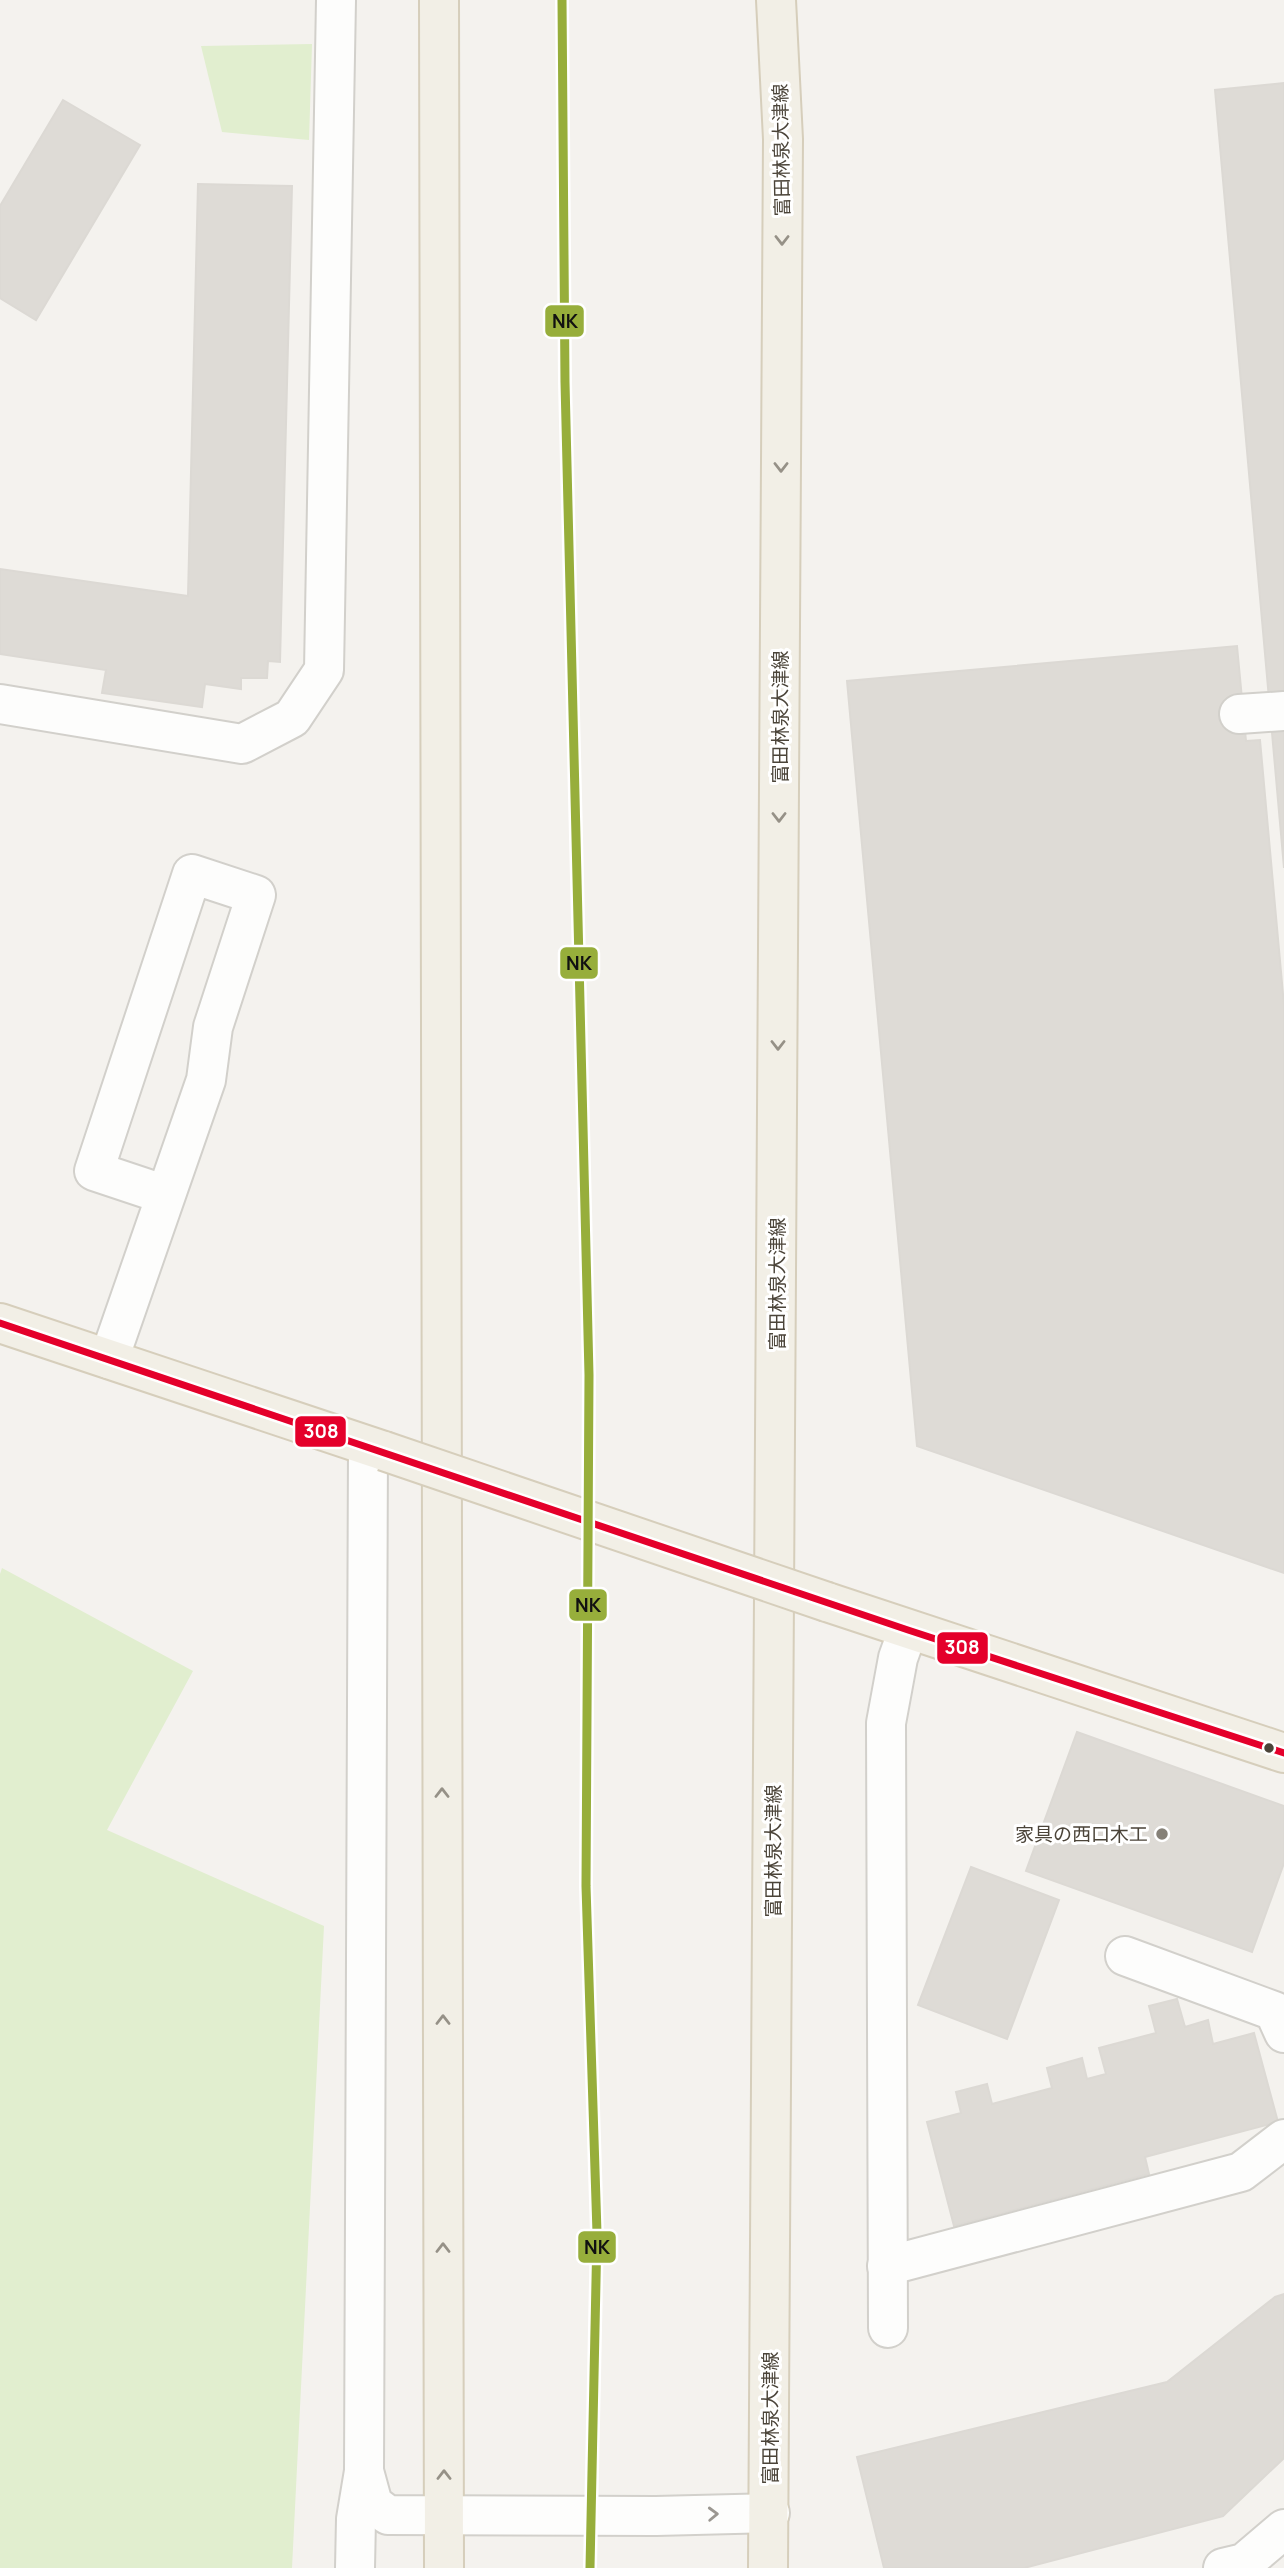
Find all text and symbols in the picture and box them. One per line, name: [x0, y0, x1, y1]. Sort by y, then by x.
street label: 富田林泉大津線: [767, 83, 795, 217]
one-way arrow: [774, 235, 790, 245]
line badge: NK: [544, 304, 585, 338]
text: NK: [552, 308, 579, 334]
one-way arrow: [773, 462, 789, 473]
street label: 富田林泉大津線: [767, 650, 793, 784]
one-way arrow: [771, 812, 787, 823]
line badge: NK: [559, 946, 599, 980]
text: NK: [566, 950, 593, 976]
one-way arrow: [770, 1040, 786, 1050]
street label: 富田林泉大津線: [764, 1217, 790, 1351]
line badge: 308: [294, 1415, 347, 1448]
text: 308: [303, 1418, 339, 1444]
line badge: NK: [568, 1588, 608, 1622]
text: NK: [575, 1592, 602, 1618]
line badge: 308: [936, 1631, 989, 1665]
text: 308: [944, 1634, 980, 1660]
unlabelled marker: [1262, 1741, 1276, 1755]
street label: 富田林泉大津線: [760, 1784, 786, 1918]
one-way arrow: [434, 1787, 450, 1798]
place label: 家具の西口木工: [1015, 1821, 1148, 1847]
marker: 家具の西口木工: [1154, 1826, 1170, 1842]
one-way arrow: [435, 2015, 451, 2025]
line badge: NK: [577, 2230, 617, 2264]
text: NK: [584, 2234, 611, 2260]
one-way arrow: [435, 2242, 451, 2253]
street label: 富田林泉大津線: [757, 2351, 783, 2485]
one-way arrow: [436, 2470, 452, 2480]
one-way arrow: [708, 2507, 719, 2522]

